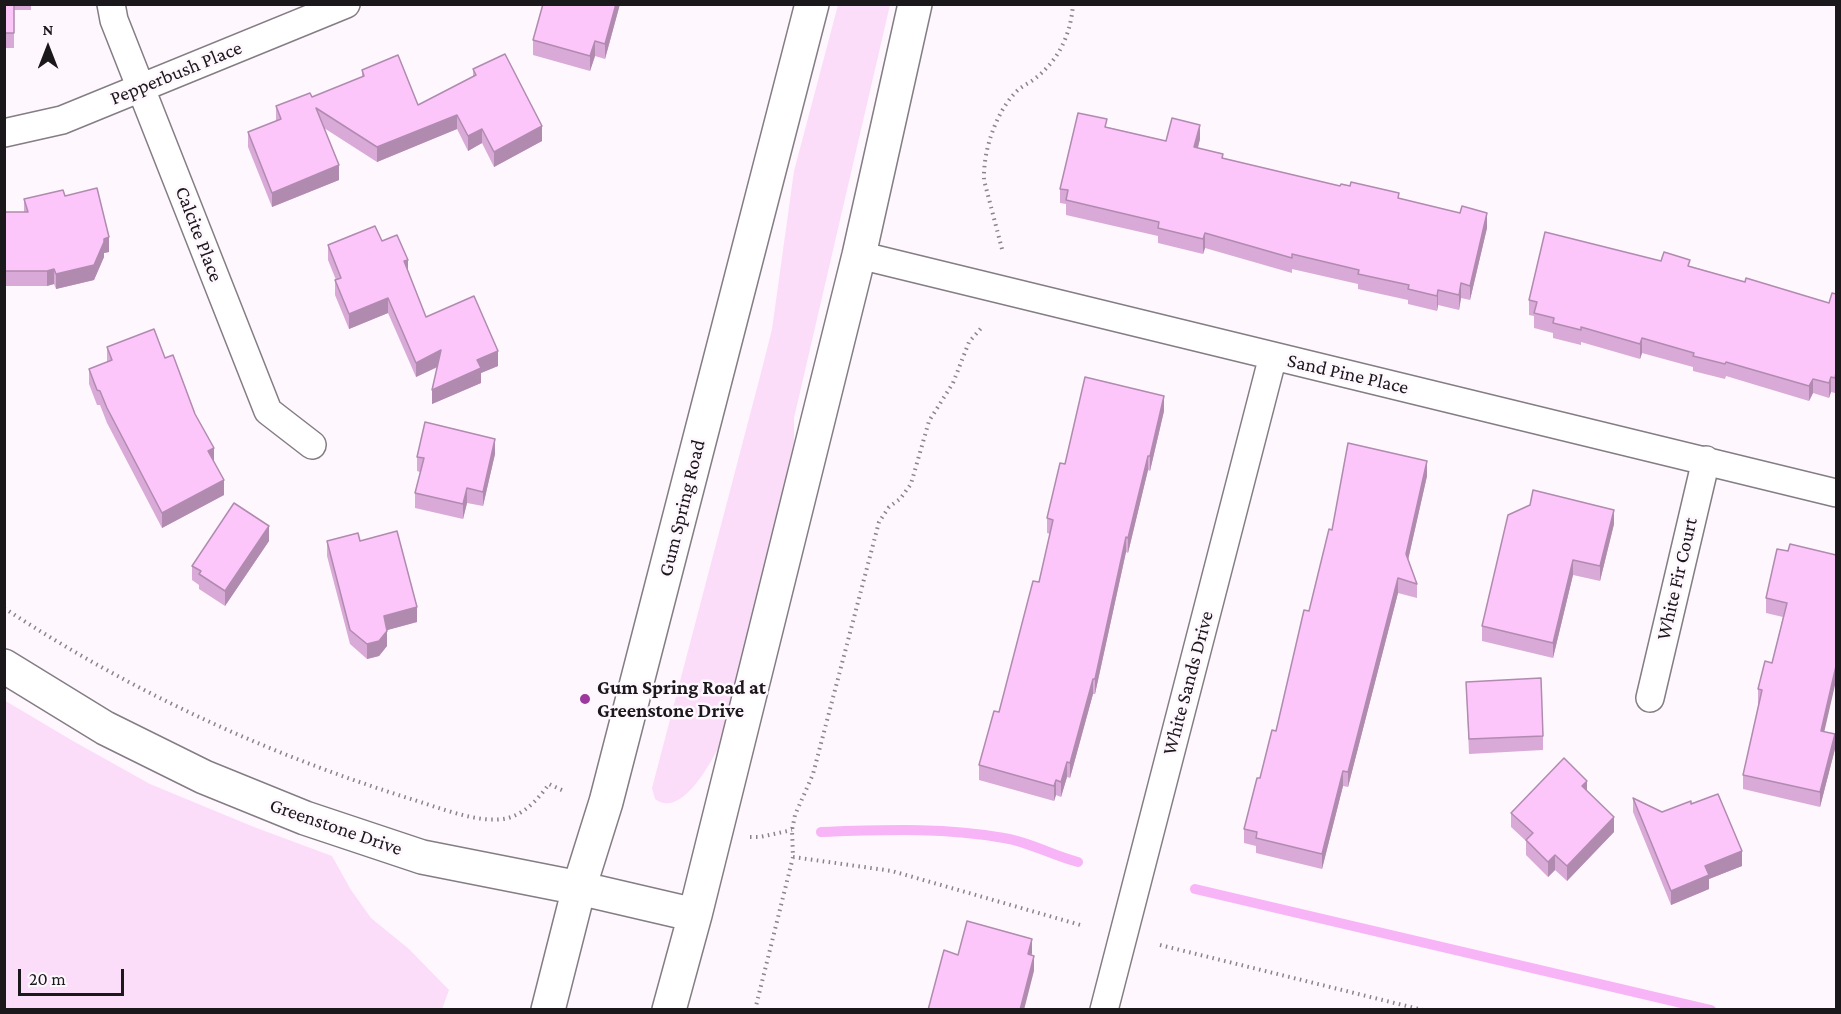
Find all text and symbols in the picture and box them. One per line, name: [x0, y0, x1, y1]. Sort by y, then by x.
north arrow: [18, 18, 78, 78]
text: N: [43, 21, 53, 38]
street label: Pepperbush Place: [107, 36, 245, 110]
street label: Calcite Place: [170, 183, 228, 285]
street label: Sand Pine Place: [1285, 348, 1411, 400]
street label: Gum Spring Road: [653, 437, 711, 579]
street label: White Fir Court: [1651, 515, 1703, 643]
street label: White Sands Drive: [1157, 608, 1219, 758]
place label: Gum Spring Road at Greenstone Drive: [597, 676, 766, 723]
marker: Gum Spring Road at Greenstone Drive: [578, 692, 592, 706]
street label: Greenstone Drive: [267, 793, 405, 861]
scale bar: [21, 957, 128, 995]
text: 20 m: [29, 969, 66, 989]

